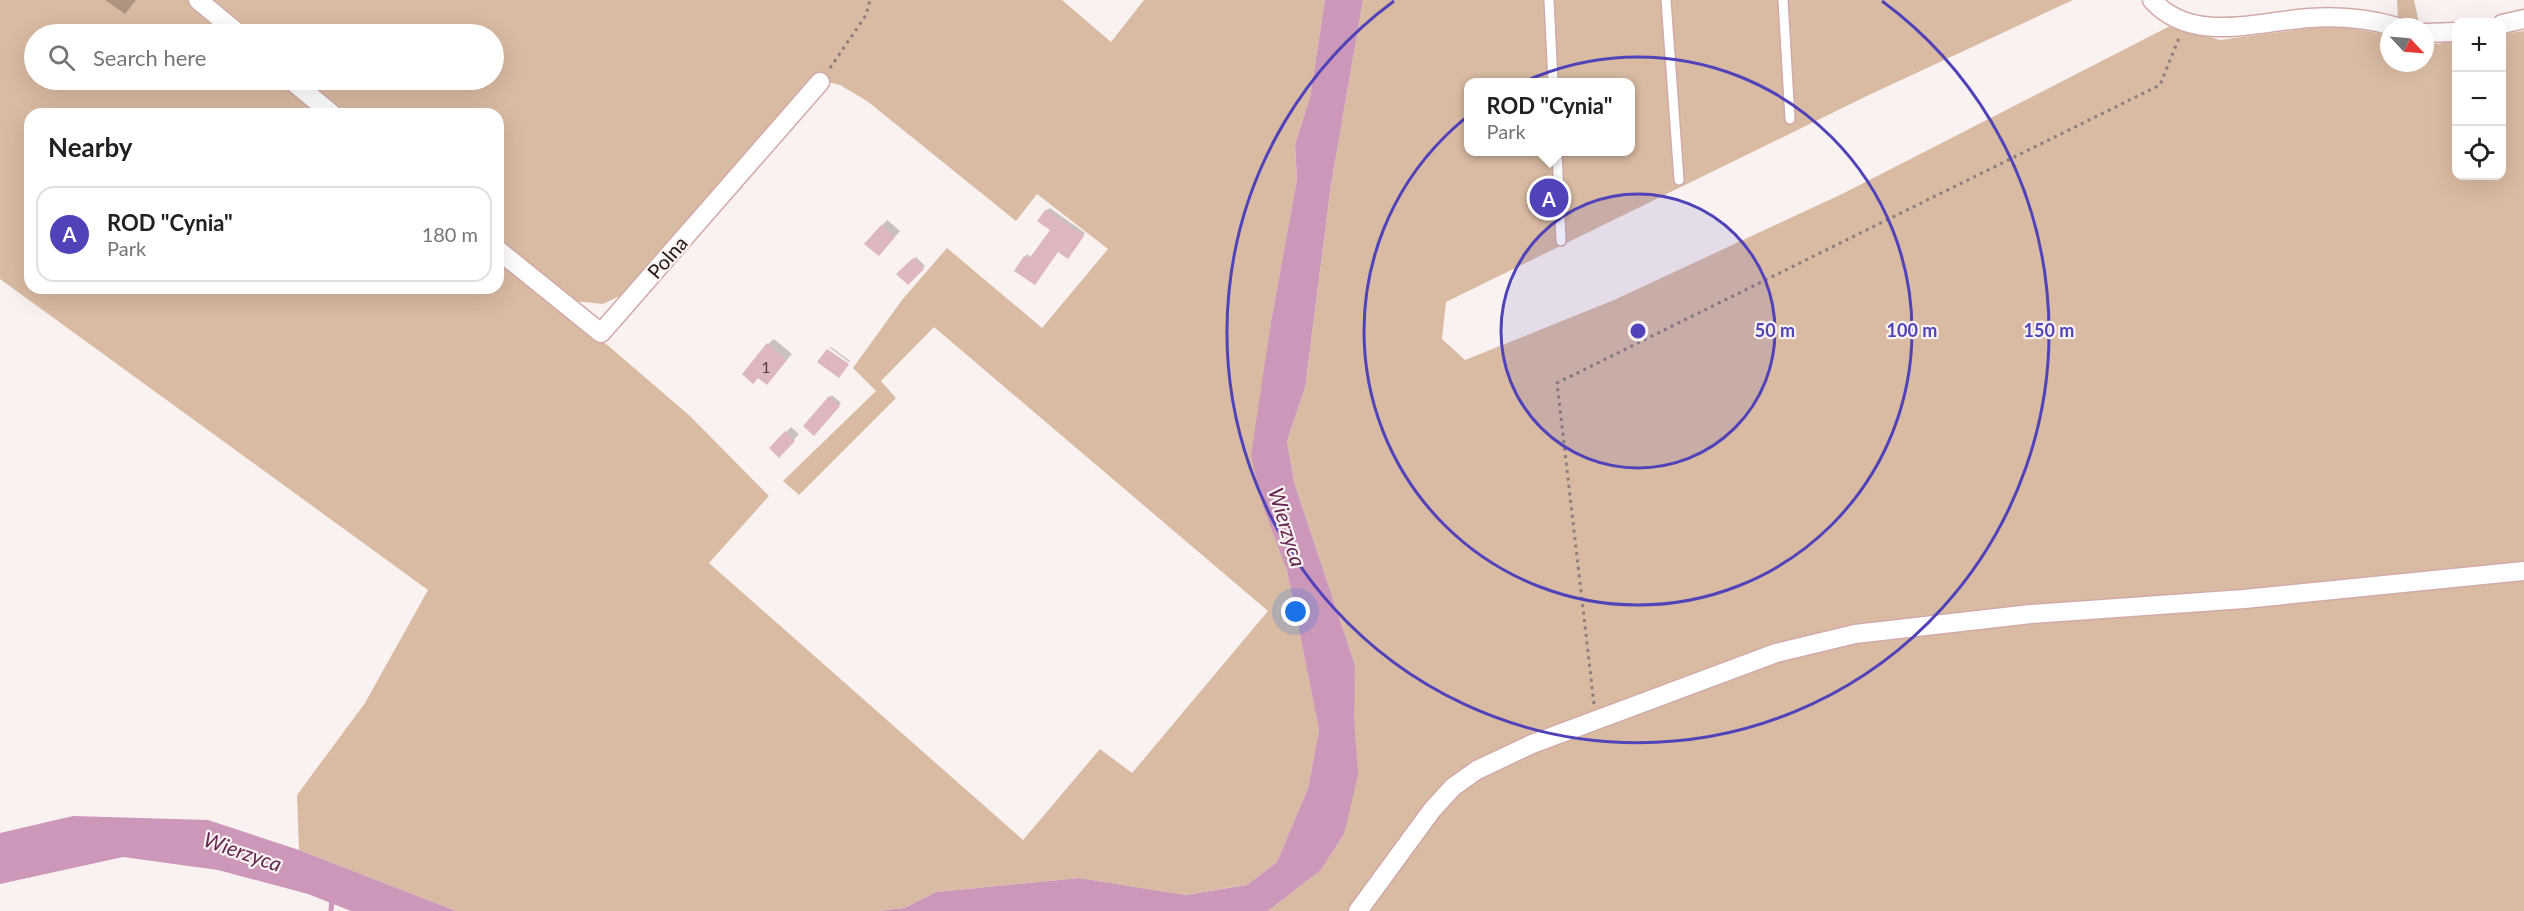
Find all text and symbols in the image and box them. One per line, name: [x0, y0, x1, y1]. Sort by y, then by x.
north arrow: [2380, 18, 2434, 72]
map controls: [2452, 18, 2506, 180]
button: +: [2452, 18, 2506, 72]
search box: [24, 24, 504, 90]
icon: search: [45, 41, 78, 74]
text: Search here: [93, 44, 206, 71]
button: −: [2452, 72, 2506, 126]
popup: [1464, 78, 1635, 156]
text: ROD "Cynia": [1487, 92, 1612, 119]
text: Park: [1487, 119, 1526, 143]
button: locate: [2452, 126, 2506, 180]
text: Nearby: [48, 131, 133, 163]
pin: A: [1530, 176, 1568, 220]
text: ROD "Cynia": [107, 209, 233, 236]
text: A: [63, 222, 76, 246]
text: 180 m: [422, 222, 478, 246]
street label: Polna: [642, 231, 692, 283]
text: Park: [107, 236, 146, 260]
text: 50 m: [1755, 319, 1795, 341]
text: 100 m: [1887, 319, 1937, 341]
text: 150 m: [2024, 319, 2074, 341]
centre of rings: [1628, 321, 1648, 341]
house number: 1: [761, 357, 771, 376]
water label: Wierzyca: [1264, 485, 1312, 569]
your location: [1281, 597, 1310, 626]
water label: Wierzyca: [201, 826, 285, 876]

